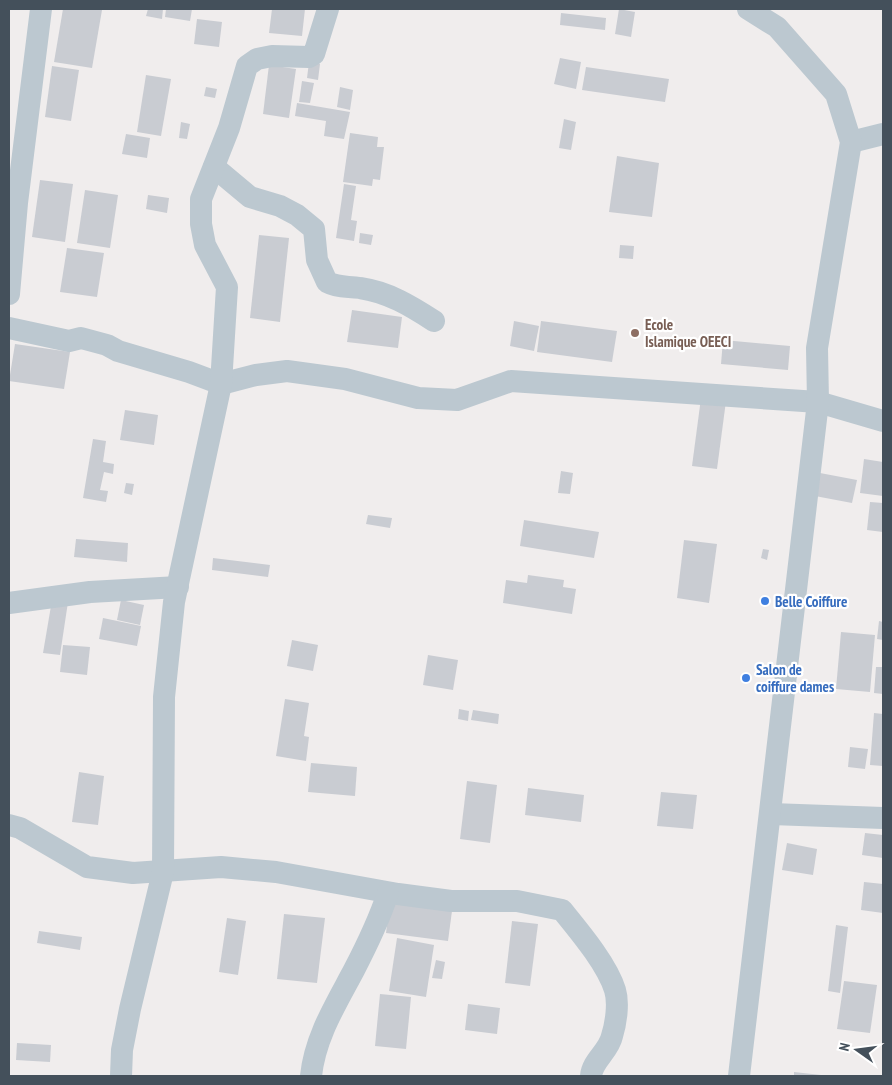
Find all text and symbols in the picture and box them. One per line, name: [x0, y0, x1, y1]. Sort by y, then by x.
place label: Ecole Islamique OEECI: [645, 315, 731, 351]
marker: Ecole Islamique OEECI: [629, 327, 641, 339]
place label: Belle Coiffure: [775, 592, 847, 611]
marker: Belle Coiffure: [759, 595, 771, 607]
place label: Salon de coiffure dames: [756, 660, 834, 696]
marker: Salon de coiffure dames: [740, 672, 752, 684]
north arrow: [832, 1025, 882, 1075]
text: N: [835, 1041, 854, 1053]

